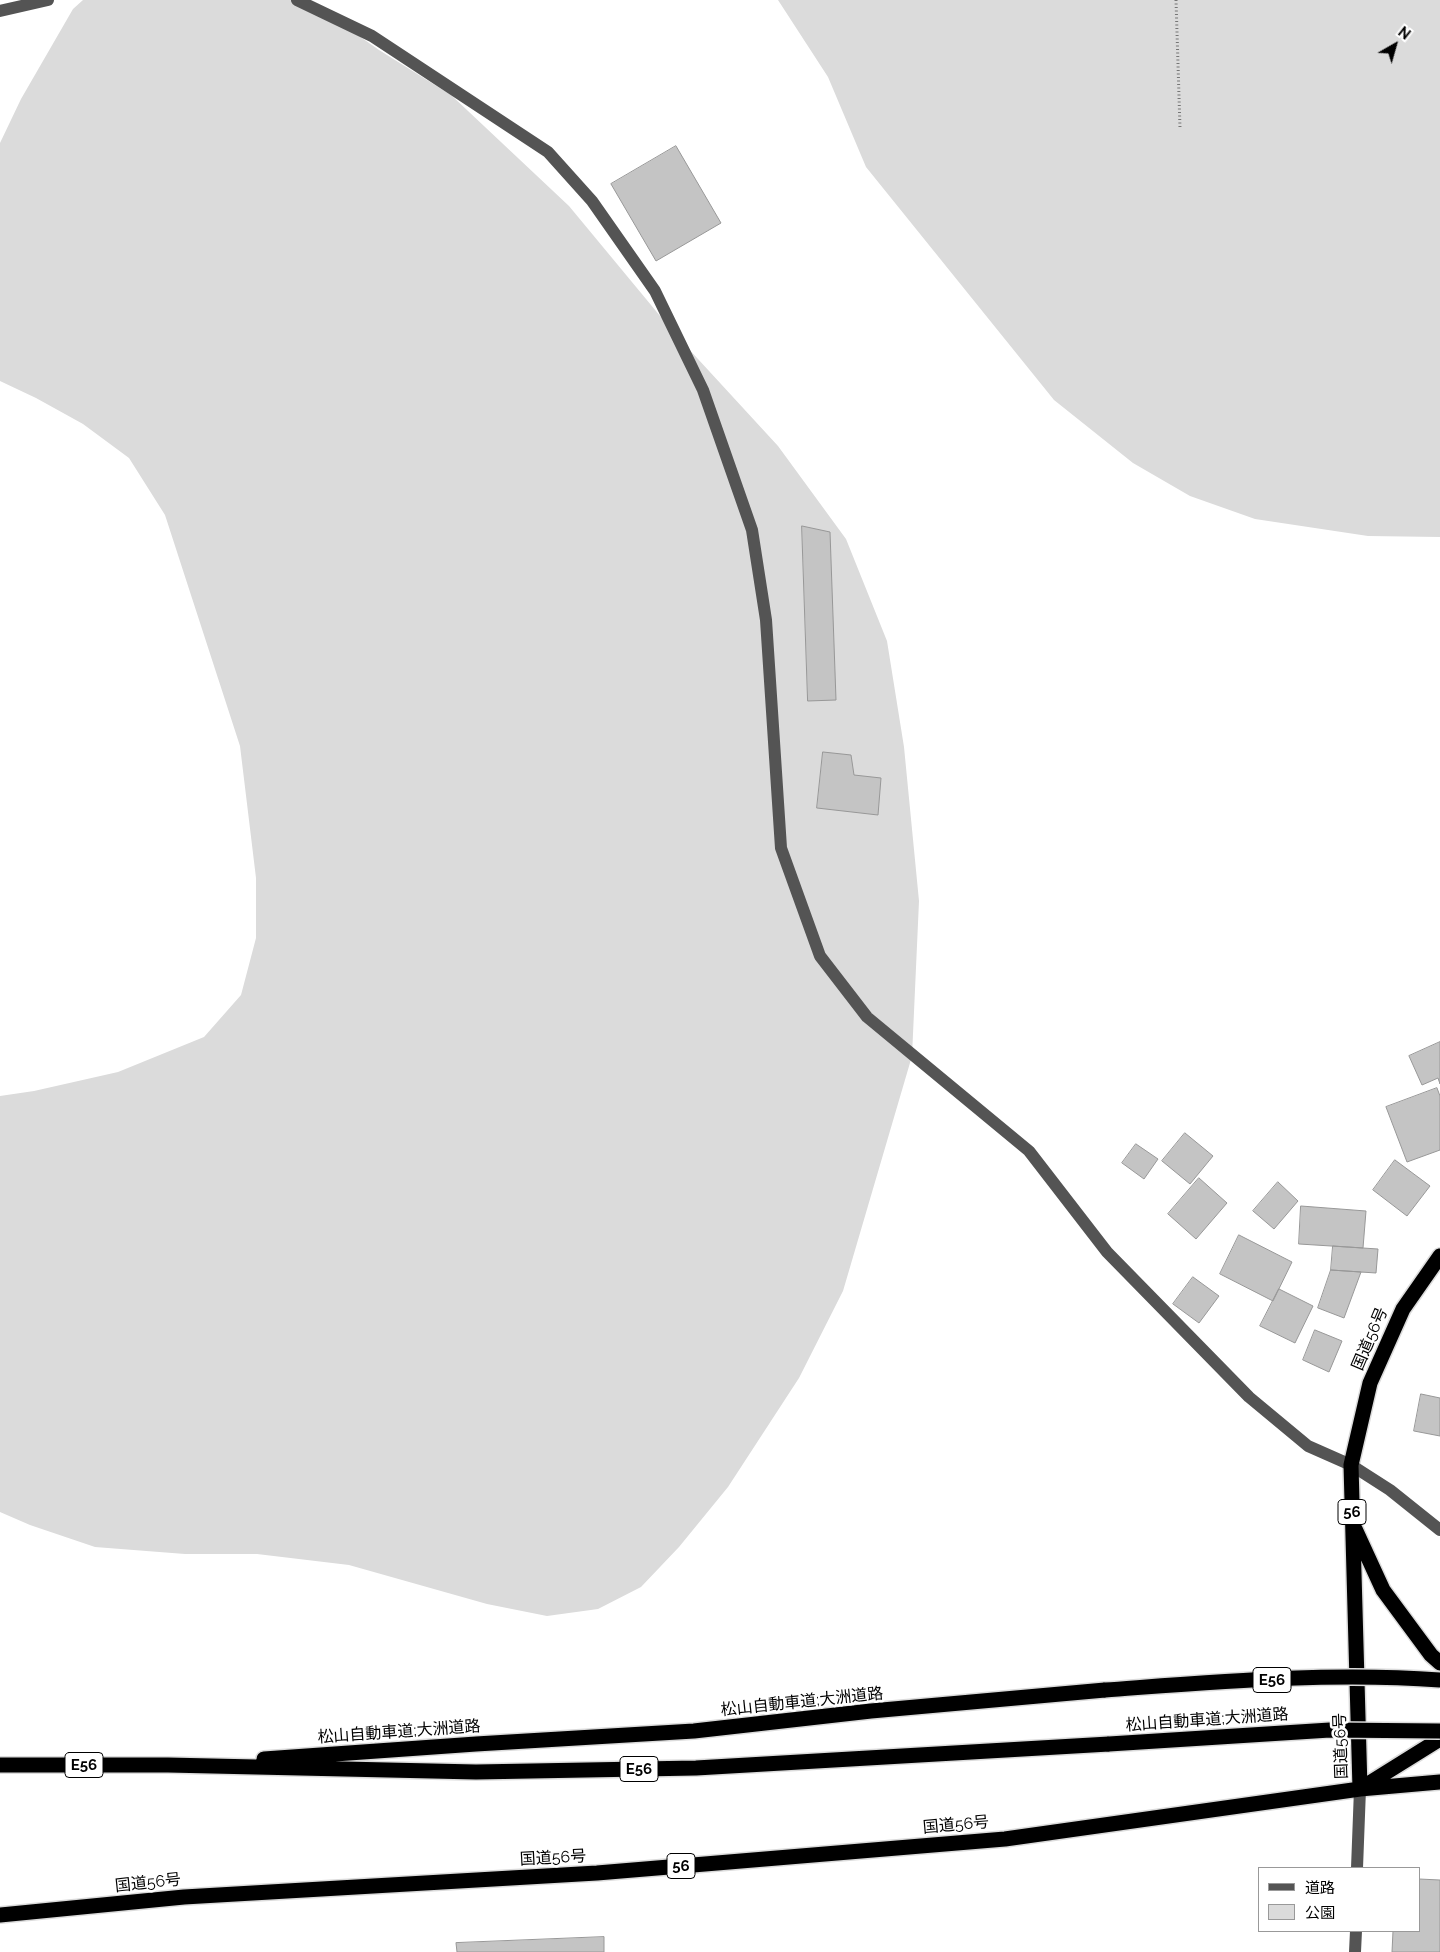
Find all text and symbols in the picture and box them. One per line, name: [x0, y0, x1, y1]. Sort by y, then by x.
north arrow: [1370, 20, 1420, 70]
text: N: [1395, 24, 1413, 43]
street label: 国道56号: [1348, 1305, 1392, 1373]
road number: 56: [1338, 1500, 1366, 1524]
road number: E56: [1253, 1668, 1291, 1692]
street label: 松山自動車道;大洲道路: [720, 1684, 884, 1720]
street label: 松山自動車道;大洲道路: [1125, 1705, 1289, 1735]
street label: 国道56号: [1330, 1713, 1352, 1779]
street label: 松山自動車道;大洲道路: [317, 1717, 481, 1747]
road number: E56: [65, 1752, 103, 1778]
road number: E56: [620, 1756, 658, 1782]
street label: 国道56号: [922, 1813, 990, 1837]
street label: 国道56号: [519, 1847, 587, 1869]
road number: 56: [667, 1854, 695, 1878]
legend: [1258, 1867, 1420, 1932]
street label: 国道56号: [114, 1870, 182, 1896]
text: 道路: [1305, 1879, 1335, 1897]
text: 公園: [1305, 1904, 1335, 1922]

